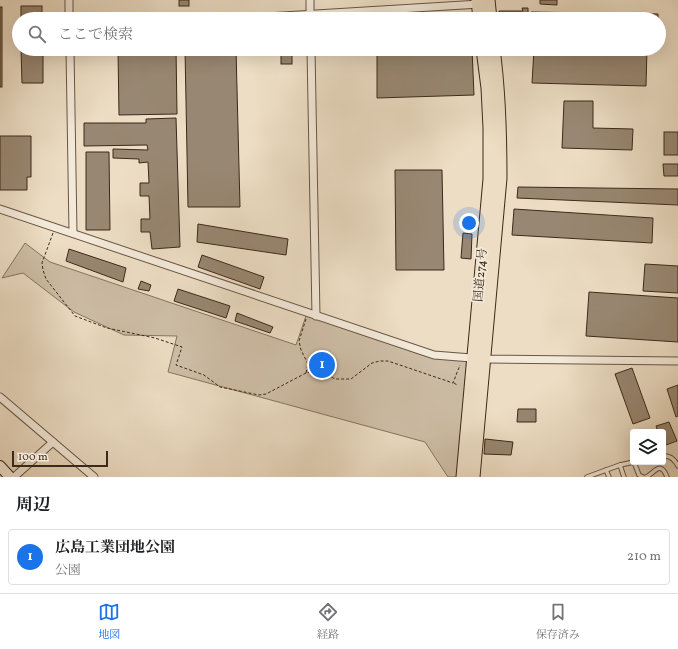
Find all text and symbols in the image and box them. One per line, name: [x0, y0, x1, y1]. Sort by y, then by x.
search box: [12, 12, 666, 56]
icon: search: [26, 23, 48, 45]
text: ここで検索: [58, 25, 133, 46]
your location: [459, 213, 479, 233]
street label: 国道274号: [471, 247, 491, 303]
pin: 1: [309, 350, 335, 380]
map controls: [630, 429, 666, 465]
button: layers: [630, 429, 666, 465]
scale bar: [12, 449, 108, 468]
text: 100 m: [18, 450, 48, 465]
text: 周辺: [16, 494, 50, 517]
text: 広島工業団地公園: [55, 538, 175, 559]
text: 1: [27, 548, 33, 566]
text: 210 m: [627, 548, 661, 566]
text: 公園: [55, 562, 81, 580]
tab: 地図: [98, 601, 120, 643]
tab: 経路: [317, 601, 339, 643]
tab: 保存済み: [536, 601, 580, 643]

